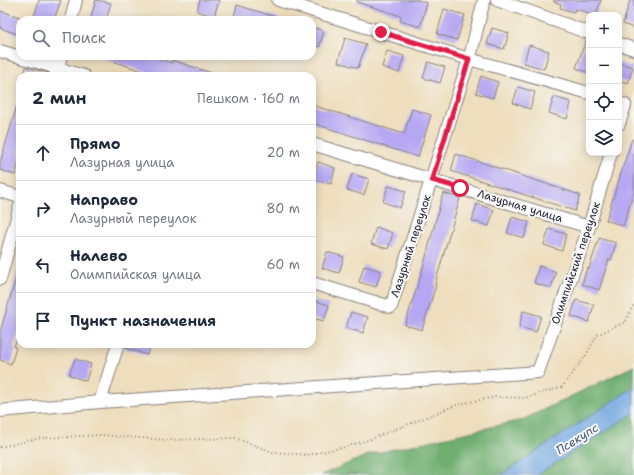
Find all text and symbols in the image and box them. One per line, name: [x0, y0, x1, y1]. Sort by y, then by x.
map controls: [586, 12, 622, 156]
button: +: [586, 12, 622, 48]
search box: [16, 16, 316, 60]
route end: [372, 23, 390, 41]
icon: search: [30, 27, 52, 49]
text: Поиск: [62, 28, 106, 48]
button: −: [586, 48, 622, 84]
button: locate: [586, 84, 622, 120]
text: 2 мин: [32, 87, 87, 109]
text: Пешком · 160 m: [197, 90, 300, 107]
button: layers: [586, 120, 622, 156]
text: Прямо: [70, 134, 120, 154]
icon: ahead: [32, 142, 54, 164]
text: 20 m: [267, 144, 300, 161]
text: Лазурная улица: [70, 154, 174, 171]
route start: [451, 179, 469, 197]
street label: Лазурная улица: [476, 186, 565, 226]
text: Направо: [70, 190, 138, 210]
street label: Лазурный переулок: [387, 193, 435, 299]
icon: right: [32, 198, 54, 220]
text: 80 m: [266, 200, 300, 217]
street label: Олимпийский переулок: [548, 200, 604, 326]
text: Лазурный переулок: [70, 210, 197, 227]
text: Налево: [70, 246, 128, 266]
icon: left: [32, 254, 54, 276]
text: 60 m: [267, 256, 300, 273]
text: Олимпийская улица: [70, 266, 201, 283]
icon: arrive: [32, 310, 54, 332]
text: Пункт назначения: [70, 311, 216, 331]
water label: Псекупс: [553, 420, 601, 458]

